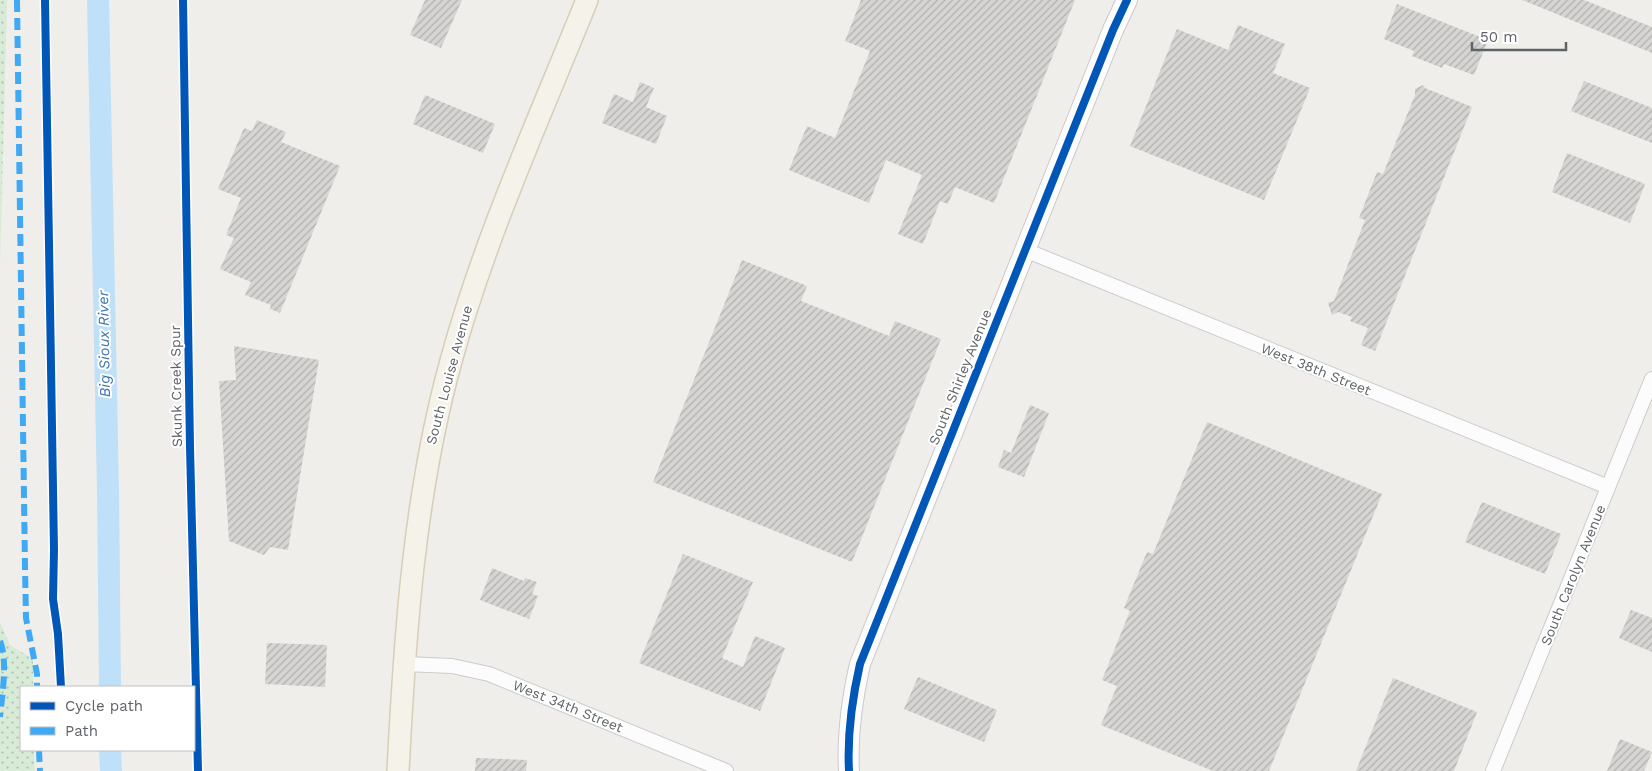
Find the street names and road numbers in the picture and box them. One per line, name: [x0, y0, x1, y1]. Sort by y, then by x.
street label: South Louise Avenue: [423, 304, 475, 446]
street label: South Shirley Avenue: [925, 307, 995, 447]
street label: Skunk Creek Spur: [167, 324, 185, 447]
street label: West 38th Street: [1259, 340, 1373, 398]
street label: South Carolyn Avenue: [1537, 502, 1609, 648]
street label: West 34th Street: [511, 677, 625, 735]

